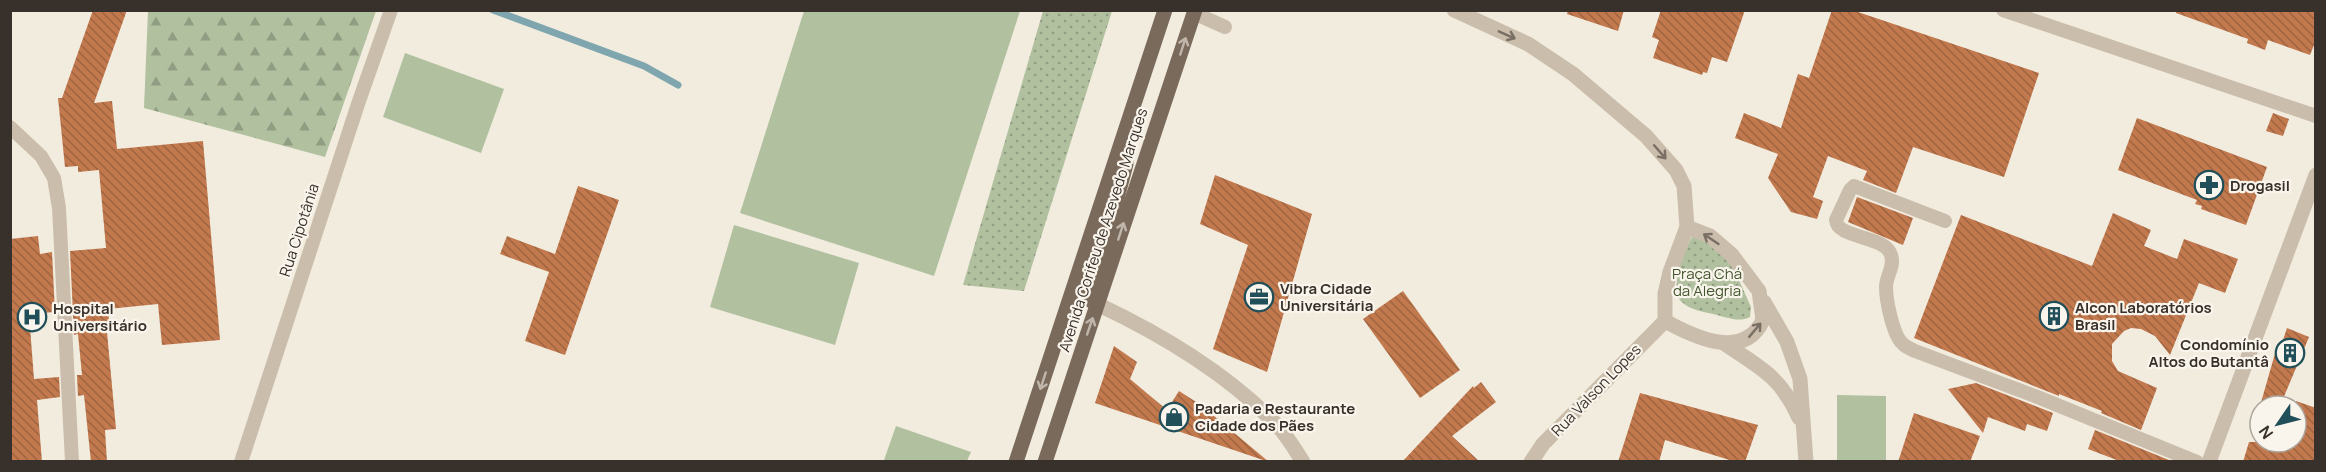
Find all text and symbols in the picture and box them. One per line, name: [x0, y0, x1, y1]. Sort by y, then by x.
one-way arrow: [1497, 29, 1515, 41]
one-way arrow: [1178, 37, 1189, 56]
street label: Avenida Corifeu de Azevedo Marques: [1054, 105, 1152, 355]
one-way arrow: [1654, 144, 1667, 160]
pharmacy icon: Drogasil: [2193, 169, 2225, 201]
place label: Drogasil: [2230, 175, 2290, 196]
street label: Rua Cipotânia: [274, 181, 324, 279]
one-way arrow: [1117, 222, 1128, 241]
one-way arrow: [1703, 232, 1720, 244]
park label: Praça Chá da Alegria: [1672, 263, 1742, 301]
place label: Vibra Cidade Universitária: [1280, 278, 1373, 316]
office icon: Vibra Cidade Universitária: [1243, 281, 1275, 313]
place label: Alcon Laboratórios Brasil: [2075, 297, 2212, 335]
place label: Hospital Universitário: [53, 298, 147, 336]
building icon: Alcon Laboratórios Brasil: [2038, 300, 2070, 332]
hospital icon: Hospital Universitário: [16, 301, 48, 333]
one-way arrow: [1085, 317, 1096, 336]
one-way arrow: [1749, 322, 1762, 338]
place label: Condomínio Altos do Butantâ: [2148, 334, 2269, 372]
building icon: Condomínio Altos do Butantâ: [2274, 337, 2306, 369]
street label: Rua Valson Lopes: [1547, 339, 1646, 441]
one-way arrow: [1037, 371, 1048, 390]
north arrow: [2248, 394, 2308, 454]
place label: Padaria e Restaurante Cidade dos Pães: [1195, 398, 1355, 436]
shop icon: Padaria e Restaurante Cidade dos Pães: [1158, 401, 1190, 433]
text: N: [2253, 422, 2278, 444]

